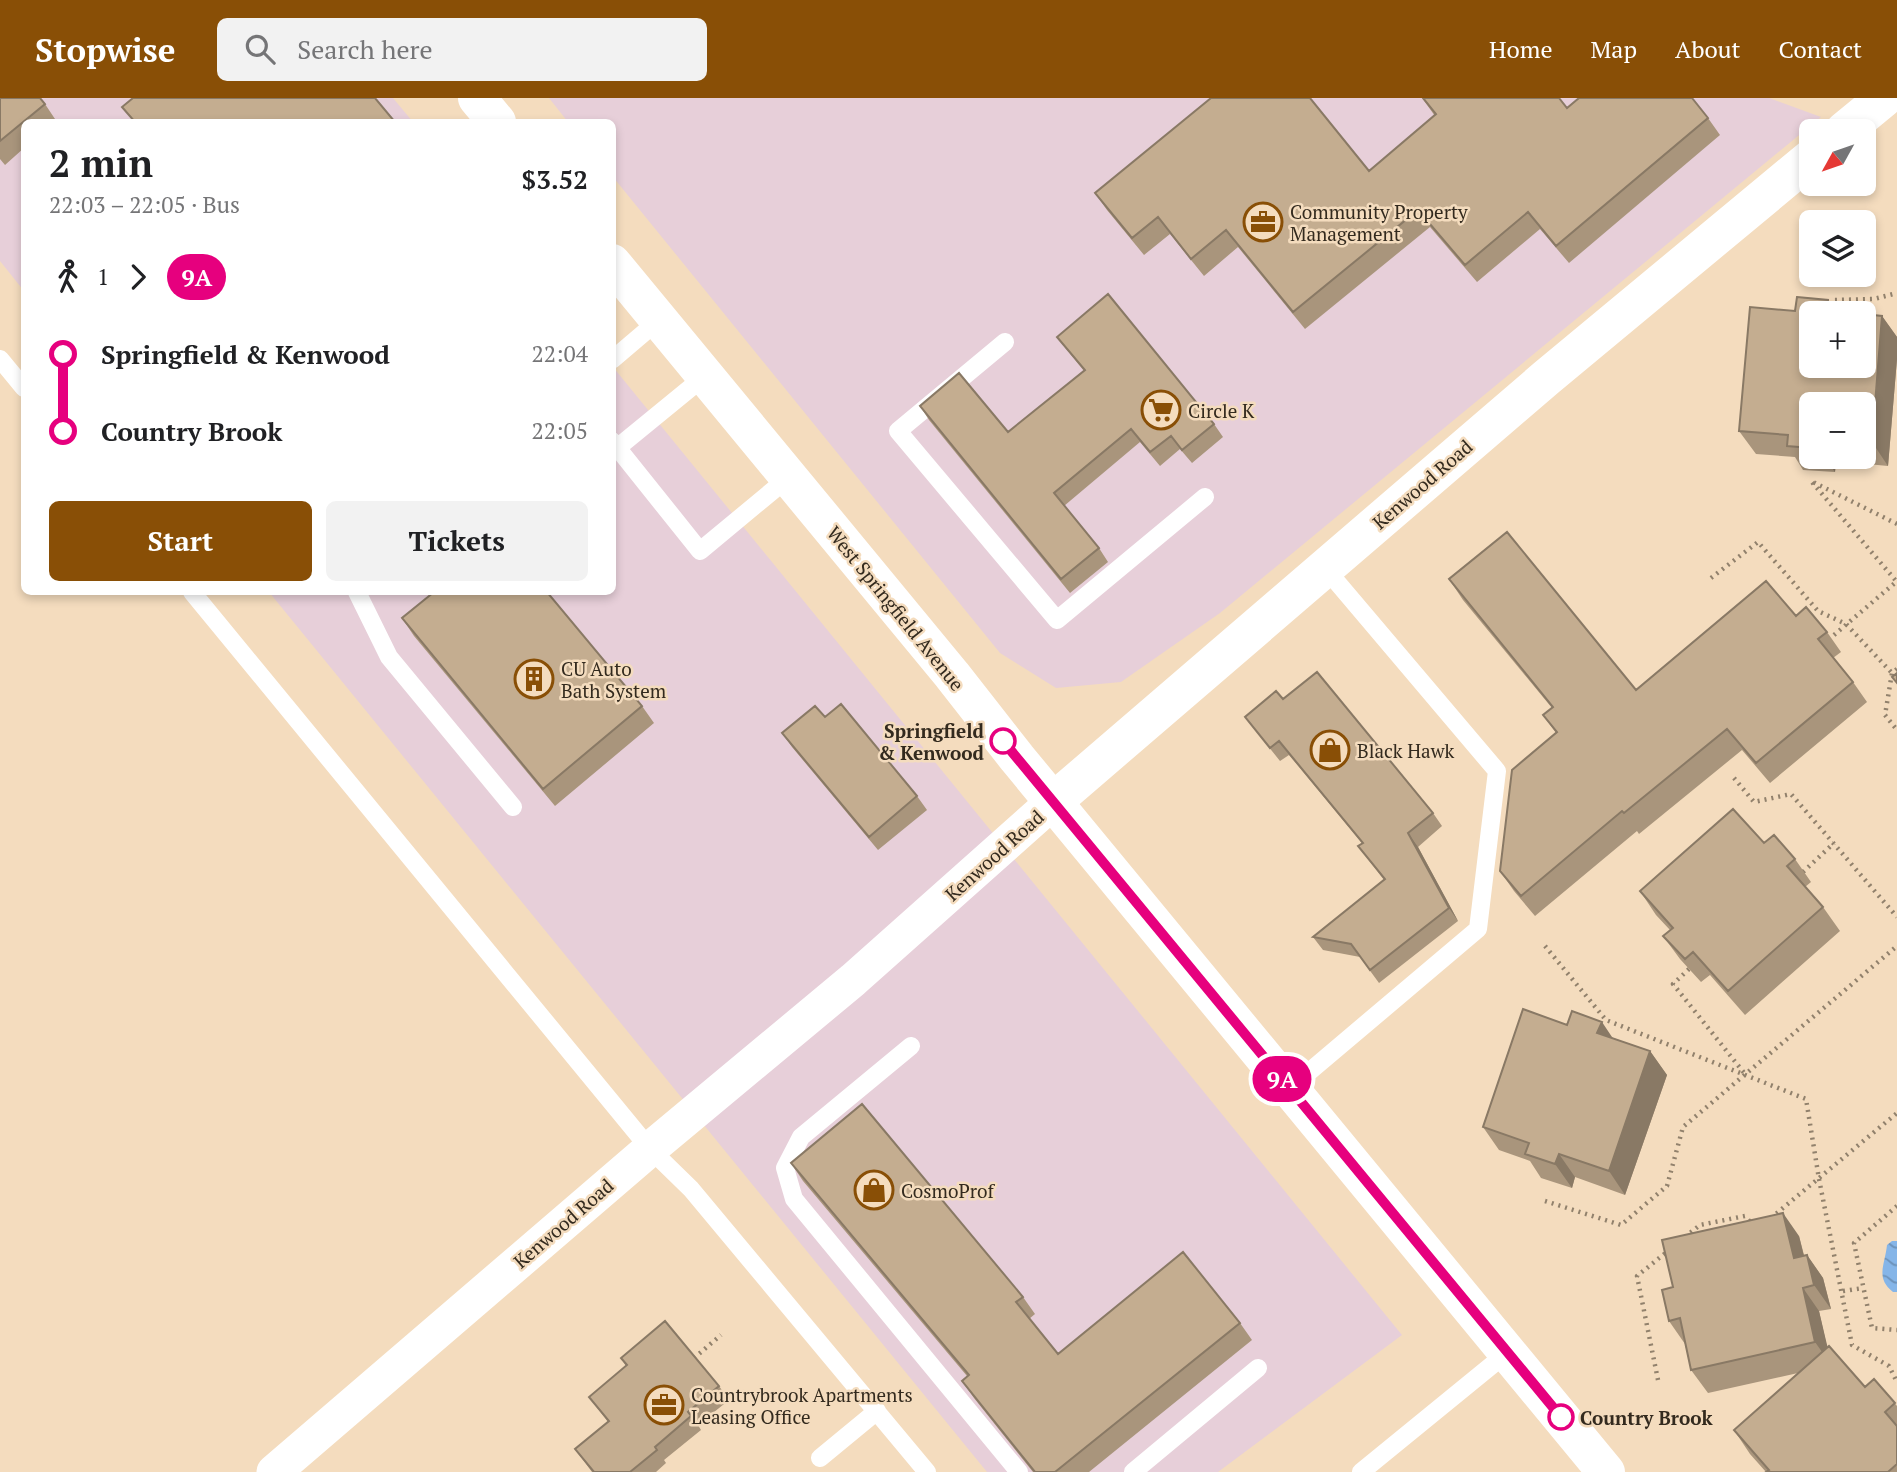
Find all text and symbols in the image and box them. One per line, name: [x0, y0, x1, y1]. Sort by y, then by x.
search box: [217, 18, 707, 81]
text: Stopwise: [35, 28, 175, 71]
icon: search: [241, 30, 279, 68]
text: Search here: [297, 32, 433, 66]
text: Home: [1489, 33, 1553, 65]
text: Map: [1591, 33, 1637, 65]
text: About: [1675, 33, 1741, 65]
text: Contact: [1779, 33, 1862, 65]
north arrow: [1799, 119, 1876, 196]
map controls: [1799, 119, 1876, 469]
text: 2 min: [49, 138, 153, 188]
text: $3.52: [522, 162, 588, 196]
text: 22:03 – 22:05 · Bus: [49, 189, 240, 220]
place label: Community Property Management: [1290, 199, 1468, 246]
office icon: Community Property Management: [1242, 201, 1284, 243]
button: layers: [1799, 210, 1876, 287]
icon: walk: [49, 258, 87, 296]
icon: forward: [119, 258, 157, 296]
text: 1: [97, 261, 109, 292]
text: 9A: [181, 261, 212, 293]
button: +: [1799, 301, 1876, 378]
text: Springfield & Kenwood: [101, 337, 390, 371]
text: 22:04: [531, 338, 588, 369]
supermarket icon: Circle K: [1140, 389, 1182, 431]
button: −: [1799, 392, 1876, 469]
place label: Circle K: [1188, 398, 1255, 423]
text: Country Brook: [101, 414, 282, 448]
text: 22:05: [531, 415, 588, 446]
street label: Kenwood Road: [1367, 433, 1477, 534]
button: Start: [49, 501, 312, 581]
button: Tickets: [326, 501, 588, 581]
street label: West Springfield Avenue: [822, 521, 970, 695]
place label: CU Auto Bath System: [561, 656, 667, 703]
building icon: CU Auto Bath System: [513, 658, 555, 700]
place label: Springfield & Kenwood: [878, 718, 985, 765]
marker: Springfield & Kenwood: [990, 728, 1016, 754]
shop icon: Black Hawk: [1309, 729, 1351, 771]
place label: Black Hawk: [1357, 738, 1455, 763]
street label: Kenwood Road: [939, 804, 1049, 906]
line badge: 9A: [1250, 1056, 1314, 1102]
text: 9A: [1266, 1063, 1298, 1095]
shop icon: CosmoProf: [853, 1169, 895, 1211]
street label: Kenwood Road: [508, 1172, 618, 1273]
place label: CosmoProf: [901, 1178, 996, 1203]
place label: Countrybrook Apartments Leasing Office: [691, 1382, 913, 1429]
office icon: Countrybrook Apartments Leasing Office: [643, 1384, 685, 1426]
marker: Country Brook: [1548, 1404, 1574, 1430]
place label: Country Brook: [1580, 1405, 1714, 1430]

